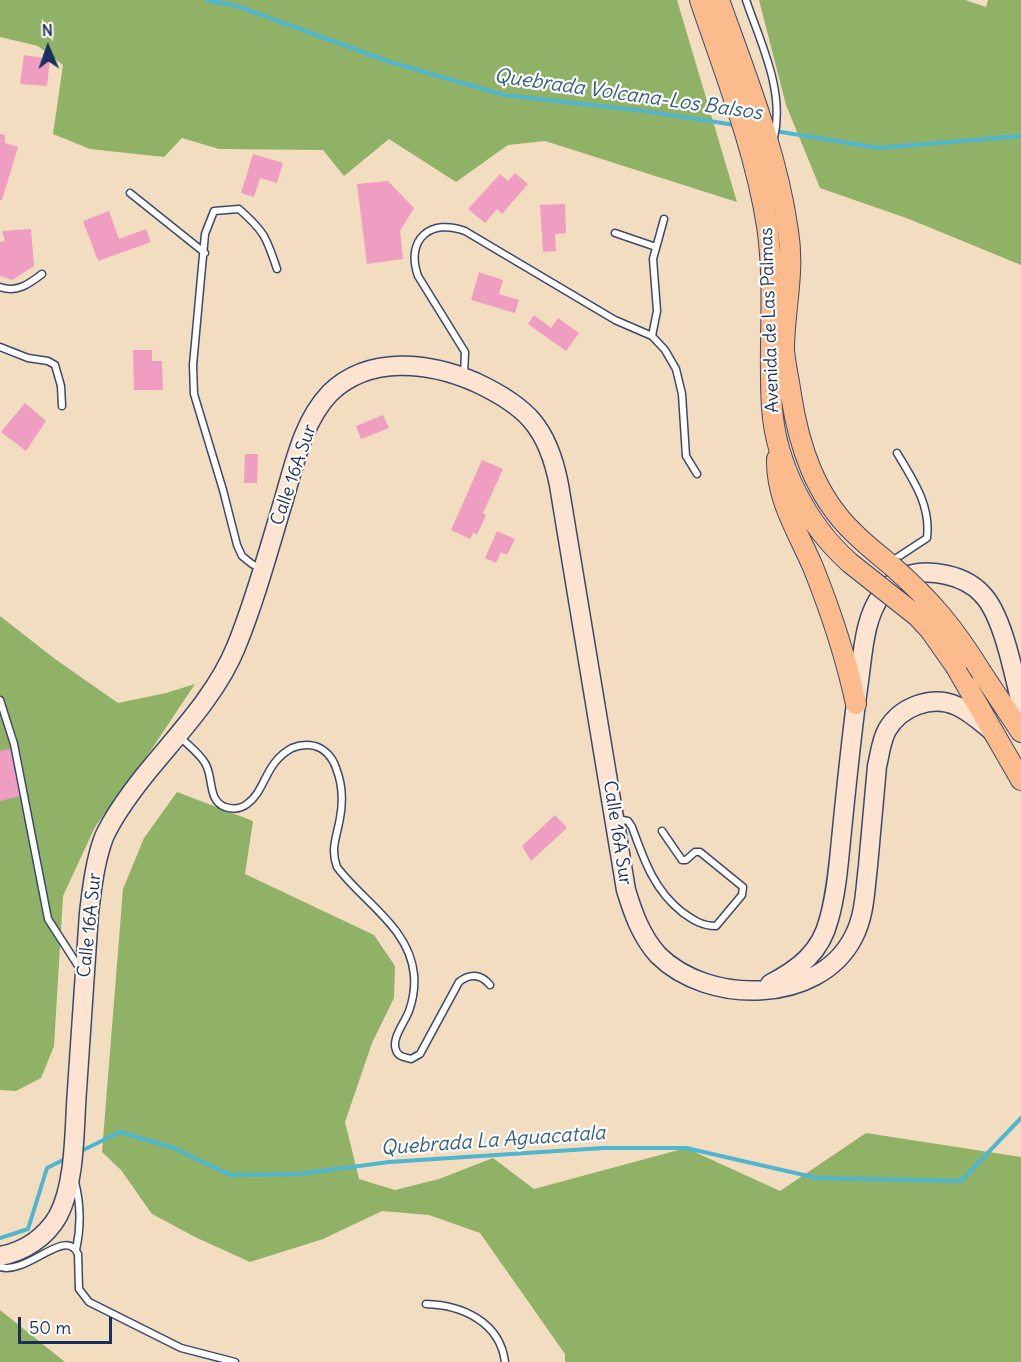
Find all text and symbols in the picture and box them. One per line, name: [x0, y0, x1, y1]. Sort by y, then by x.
north arrow: [18, 18, 78, 78]
text: N: [41, 20, 53, 40]
water label: Quebrada Volcana-Los Balsos: [493, 64, 763, 126]
street label: Avenida de Las Palmas: [756, 227, 784, 413]
street label: Calle 16A Sur: [267, 422, 321, 528]
street label: Calle 16A Sur: [598, 779, 636, 887]
street label: Calle 16A Sur: [74, 872, 106, 978]
water label: Quebrada La Aguacatala: [380, 1121, 606, 1161]
scale bar: [21, 1305, 116, 1343]
text: 50 m: [29, 1316, 71, 1339]

